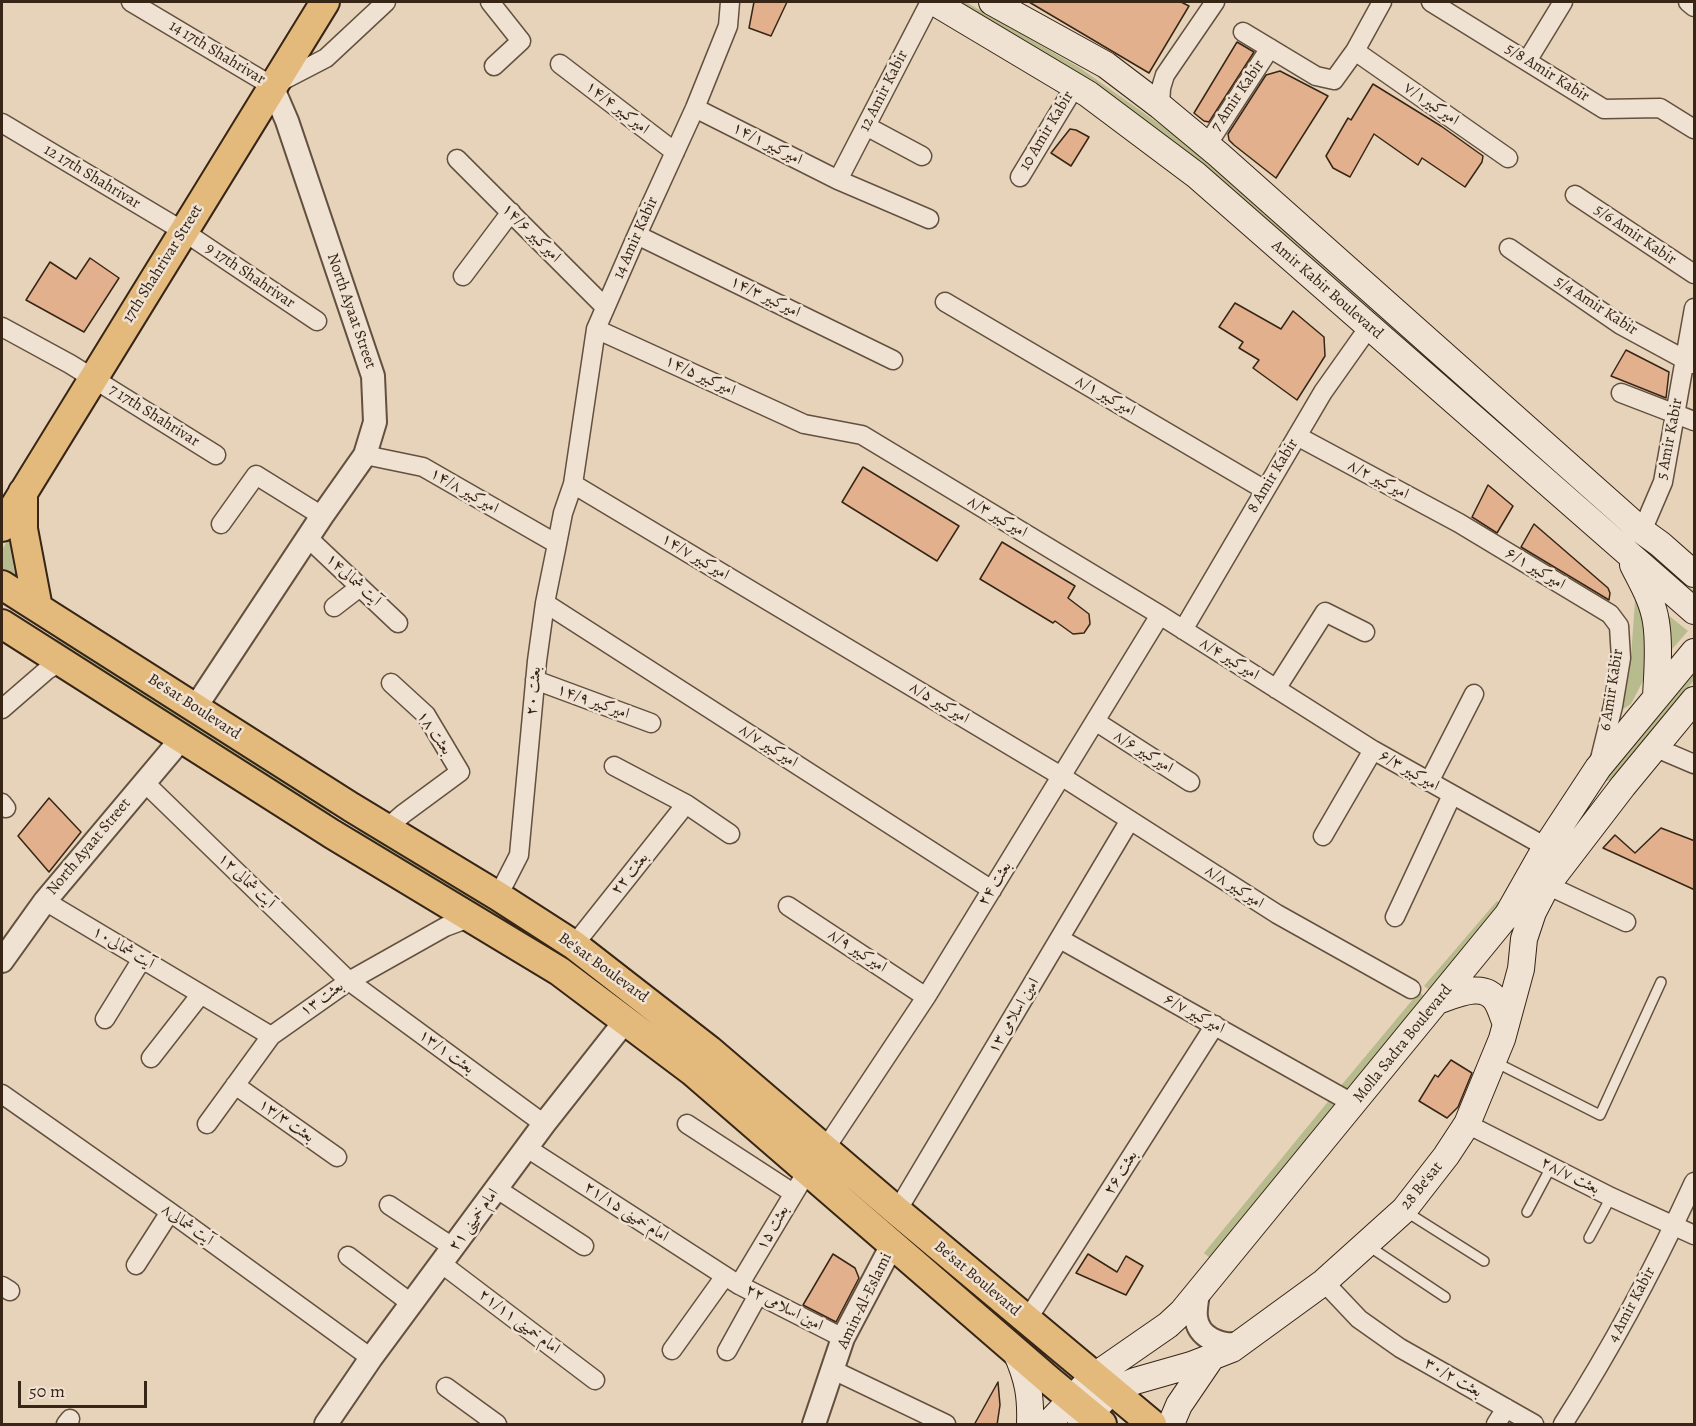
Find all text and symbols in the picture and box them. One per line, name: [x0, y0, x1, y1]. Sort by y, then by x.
street label: 14 17th Shahrivar: [165, 17, 269, 89]
street label: 5/8 Amir Kabir: [1501, 40, 1593, 106]
street label: 12 Amir Kabir: [855, 47, 913, 135]
street label: 7 Amir Kabir: [1207, 57, 1269, 135]
street label: امیرکبیر ۱۴/۴: [581, 77, 653, 139]
street label: امیرکبیر۷/۱: [1400, 78, 1462, 130]
street label: 10 Amir Kabir: [1016, 88, 1078, 174]
street label: امیرکبیر ۱۴/۱: [729, 118, 805, 170]
street label: 12 17th Shahrivar: [40, 141, 144, 213]
street label: 14 Amir Kabir: [609, 194, 663, 282]
street label: امیرکبیر ۱۴/۶: [497, 199, 565, 267]
street label: 5/6 Amir Kabir: [1590, 200, 1680, 270]
street label: 17th Shahrivar Street: [119, 201, 207, 327]
street label: Amir Kabir Boulevard: [1267, 236, 1387, 344]
street label: 9 17th Shahrivar: [202, 239, 298, 313]
street label: North Ayaat Street: [322, 251, 380, 371]
street label: امیرکبیر ۱۴/۳: [727, 272, 803, 322]
street label: 5/4 Amir Kabir: [1551, 272, 1641, 340]
street label: امیرکبیر ۱۴/۵: [662, 351, 738, 401]
street label: امیرکبیر ۸/۱: [1071, 371, 1139, 421]
street label: 7 17th Shahrivar: [105, 381, 203, 451]
street label: 5 Amir Kabir: [1653, 397, 1687, 481]
street label: 8 Amir Kabir: [1243, 435, 1303, 517]
street label: امیرکبیر ۸/۲: [1344, 456, 1412, 504]
street label: امیرکبیر ۱۴/۸: [426, 464, 502, 518]
street label: امیرکبیر ۸/۳: [964, 492, 1030, 542]
street label: امیرکبیر ۱۴/۷: [658, 529, 732, 585]
street label: امیرکبیر ۶/۱: [1502, 544, 1568, 594]
street label: آیت شمالی۱۴: [321, 550, 385, 610]
street label: امیرکبیر ۸/۴: [1196, 633, 1262, 685]
street label: 6 Amir Kabir: [1596, 648, 1628, 732]
street label: بعثت ۲۰: [522, 666, 546, 716]
street label: Be'sat Boulevard: [144, 670, 244, 744]
street label: امیرکبیر ۸/۵: [906, 678, 972, 728]
street label: امیرکبیر ۱۴/۹: [554, 680, 632, 724]
street label: بعثت ۱۸: [412, 707, 456, 759]
street label: امیرکبیر ۸/۷: [735, 720, 801, 772]
street label: امیرکبیر ۸/۶: [1110, 726, 1176, 778]
street label: امیرکبیر ۶/۳: [1375, 746, 1443, 796]
street label: North Ayaat Street: [43, 795, 135, 899]
street label: آیت شمالی ۱۲: [213, 849, 279, 913]
street label: بعثت ۲۲: [607, 849, 653, 899]
street label: بعثت ۲۴: [974, 858, 1016, 910]
street label: امیرکبیر ۸/۸: [1201, 861, 1267, 913]
street label: آیت شمالی۱۰: [89, 922, 157, 974]
street label: امیرکبیر ۸/۹: [824, 925, 890, 977]
street label: Be'sat Boulevard: [554, 929, 652, 1007]
street label: امین اسلامی ۱۳: [984, 975, 1044, 1057]
street label: بعثت ۱۳: [296, 977, 348, 1021]
street label: Molla Sadra Boulevard: [1349, 981, 1457, 1107]
street label: امیرکبیر ۶/۷: [1160, 989, 1228, 1039]
street label: بعثت ۱۳/۱: [415, 1026, 477, 1078]
street label: بعثت ۱۳/۳: [255, 1095, 317, 1147]
street label: بعثت ۲۶: [1100, 1147, 1142, 1199]
street label: بعثت ۲۸/۷: [1537, 1153, 1603, 1199]
street label: 28 Be'sat: [1397, 1158, 1447, 1214]
street label: امام خمینی ۲۱/۱۵: [580, 1178, 672, 1246]
street label: امام خمینی ۲۱: [445, 1185, 503, 1255]
street label: آیت شمالی۸: [157, 1200, 217, 1250]
street label: بعثت ۱۵: [752, 1202, 794, 1254]
street label: Be'sat Boulevard: [930, 1237, 1024, 1321]
street label: Amin-Al-Eslami: [833, 1250, 897, 1352]
street label: 4 Amir Kabir: [1604, 1264, 1660, 1346]
street label: امین اسلامی ۲۲: [742, 1280, 826, 1336]
street label: امام خمینی ۲۱/۱۱: [475, 1285, 563, 1359]
street label: بعثت ۳۰/۲: [1421, 1354, 1485, 1402]
scale bar: [21, 1369, 150, 1407]
text: 50 m: [29, 1379, 65, 1403]

